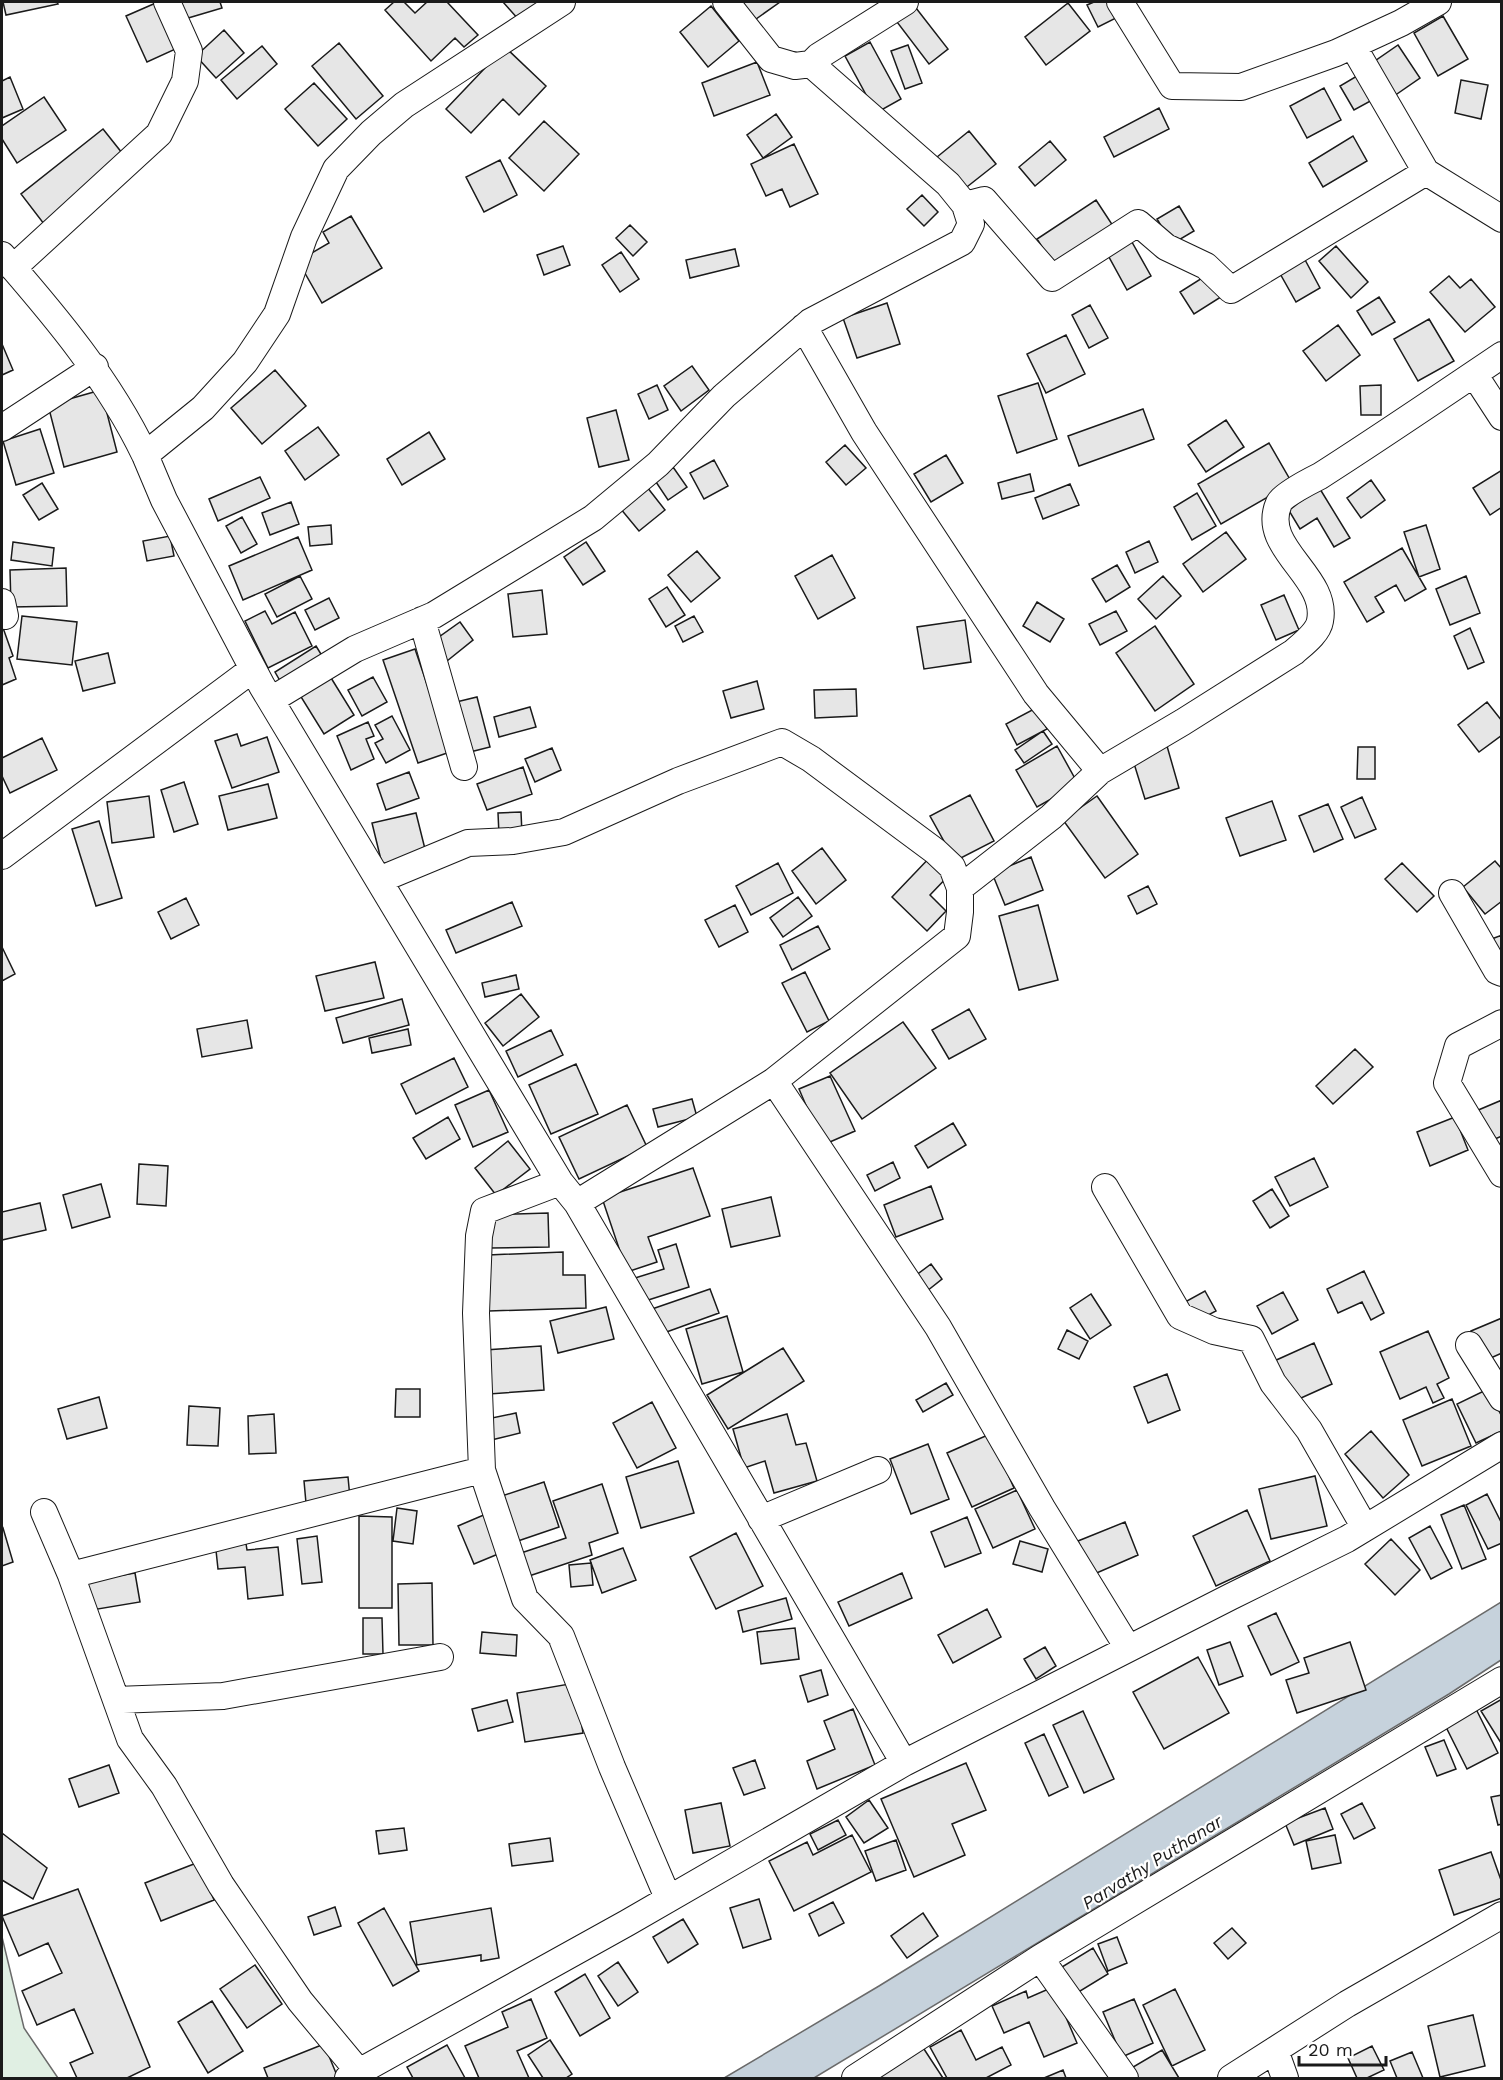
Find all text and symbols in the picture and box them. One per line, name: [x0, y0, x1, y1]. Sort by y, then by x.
water label: Parvathy Puthanar: [1078, 1810, 1227, 1914]
scale bar: [1299, 2029, 1386, 2067]
text: 20 m: [1308, 2039, 1353, 2060]

